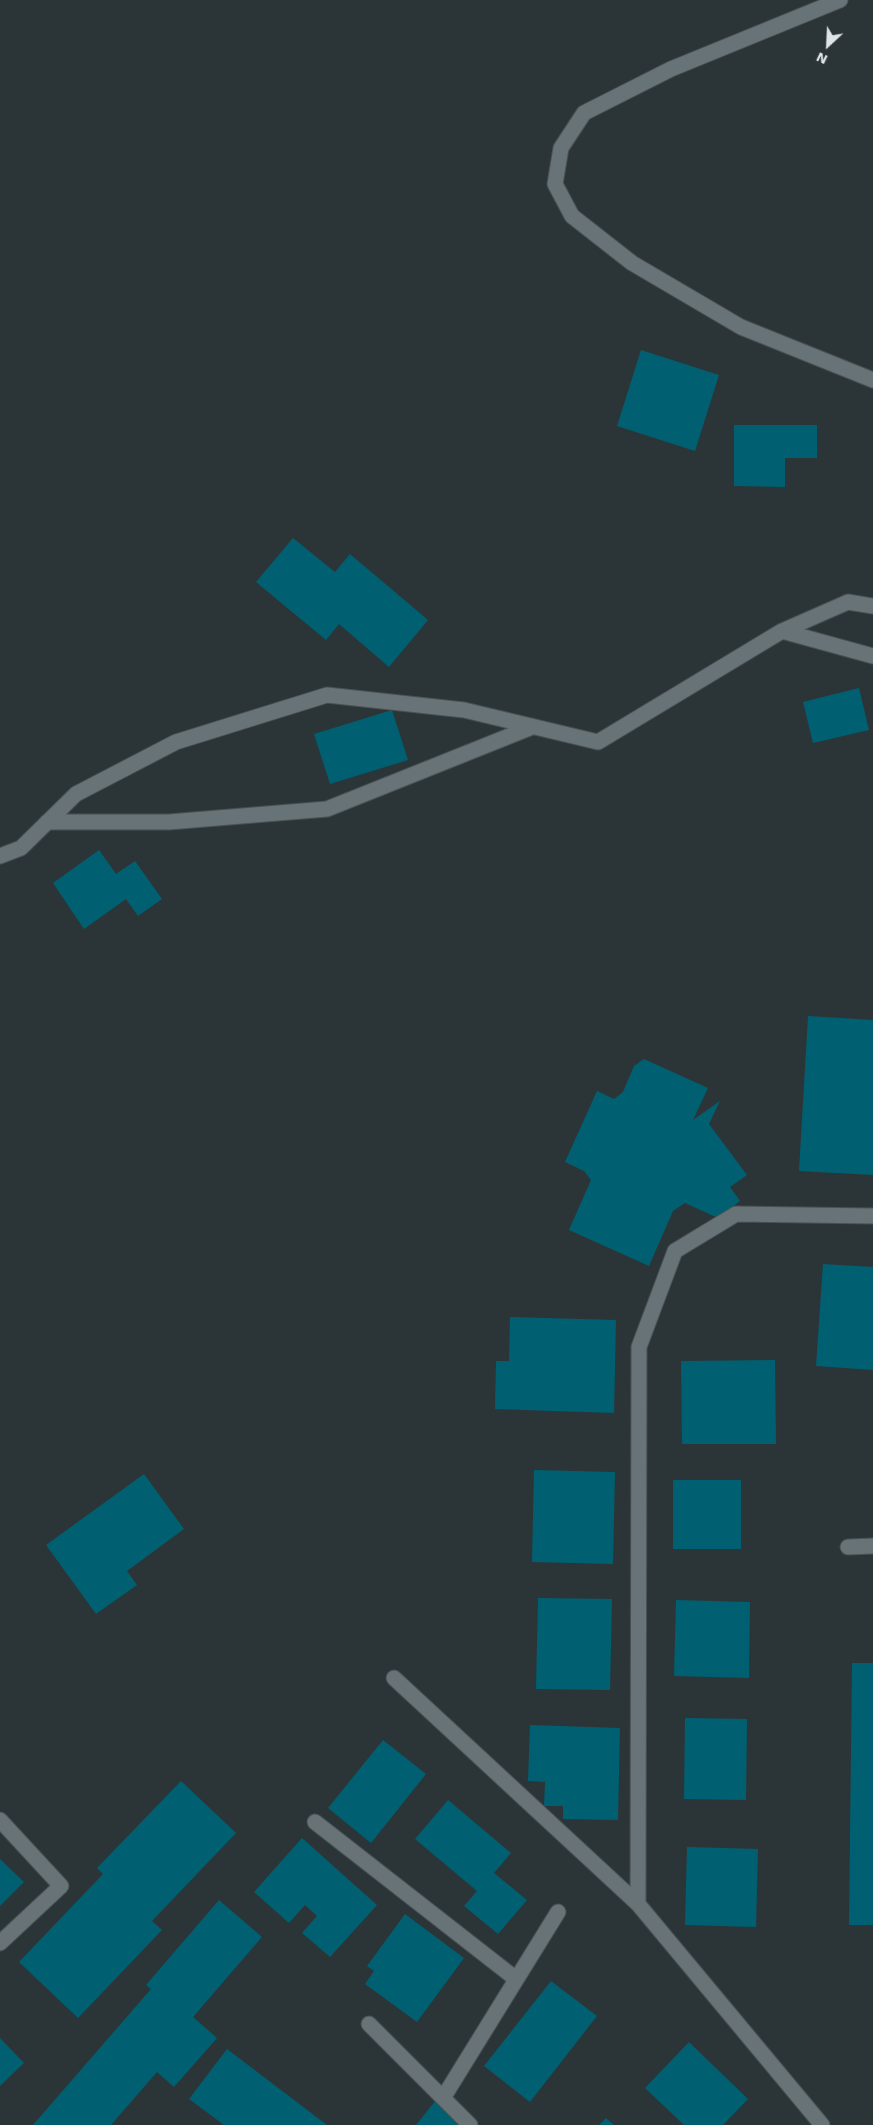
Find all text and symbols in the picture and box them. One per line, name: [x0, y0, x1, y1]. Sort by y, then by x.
north arrow: [803, 20, 853, 70]
text: N: [814, 49, 830, 68]

